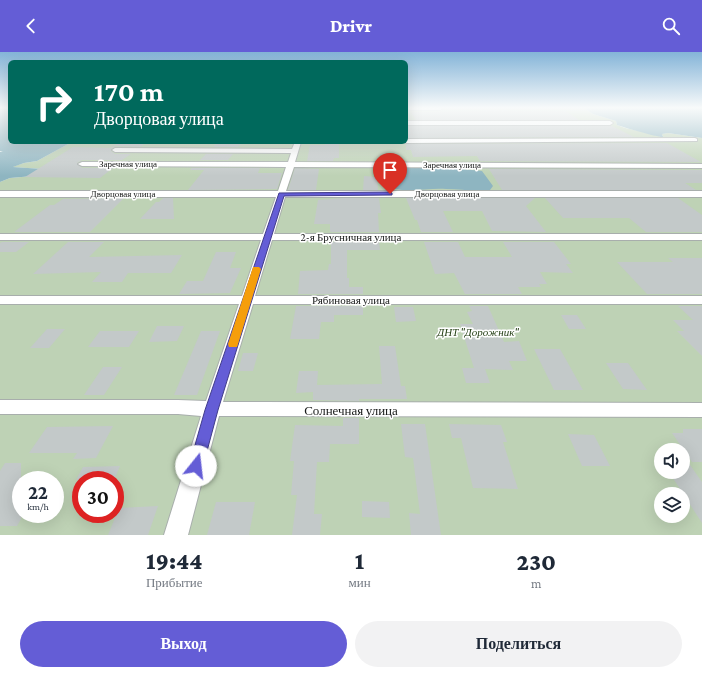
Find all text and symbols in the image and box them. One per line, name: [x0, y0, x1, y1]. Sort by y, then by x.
icon: back: [20, 15, 42, 37]
icon: search: [660, 15, 682, 37]
text: Drivr: [330, 16, 372, 36]
icon: right: [28, 76, 80, 128]
text: 170 m: [94, 76, 164, 107]
text: Дворцовая улица: [94, 109, 224, 129]
pin: [373, 153, 407, 194]
street label: Заречная улица: [99, 159, 157, 169]
icon: arrive: [379, 159, 401, 181]
street label: Заречная улица: [423, 160, 481, 170]
street label: Дворцовая улица: [91, 189, 155, 199]
street label: Дворцовая улица: [415, 189, 479, 199]
street label: 2-я Брусничная улица: [301, 231, 402, 243]
street label: Рябиновая улица: [312, 294, 390, 306]
park label: ДНТ "Дорожник": [436, 326, 519, 338]
street label: Солнечная улица: [304, 403, 398, 418]
map controls: [654, 443, 690, 523]
button: sound: [654, 443, 690, 479]
position arrow: [175, 445, 217, 487]
speed limit sign: 30: [72, 471, 124, 523]
text: 22: [28, 481, 48, 503]
button: layers: [654, 487, 690, 523]
text: km/h: [27, 501, 49, 512]
text: 19:44: [146, 547, 202, 574]
text: 1: [355, 547, 364, 574]
text: 230: [517, 548, 556, 575]
text: Прибытие: [146, 575, 203, 590]
text: мин: [348, 575, 371, 590]
text: m: [531, 576, 542, 591]
button: Выход: [20, 621, 347, 667]
button: Поделиться: [355, 621, 682, 667]

